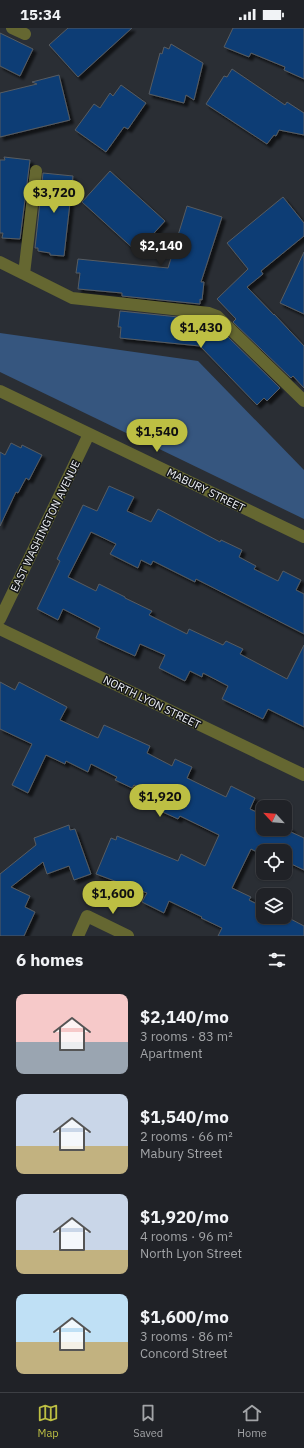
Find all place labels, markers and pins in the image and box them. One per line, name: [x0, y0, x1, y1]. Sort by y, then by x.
pin: $3,720: [21, 180, 87, 214]
pin: $2,140: [128, 233, 194, 267]
pin: $1,430: [168, 315, 234, 349]
pin: $1,540: [124, 419, 190, 453]
pin: $1,920: [127, 784, 193, 818]
pin: $1,600: [80, 881, 146, 915]

